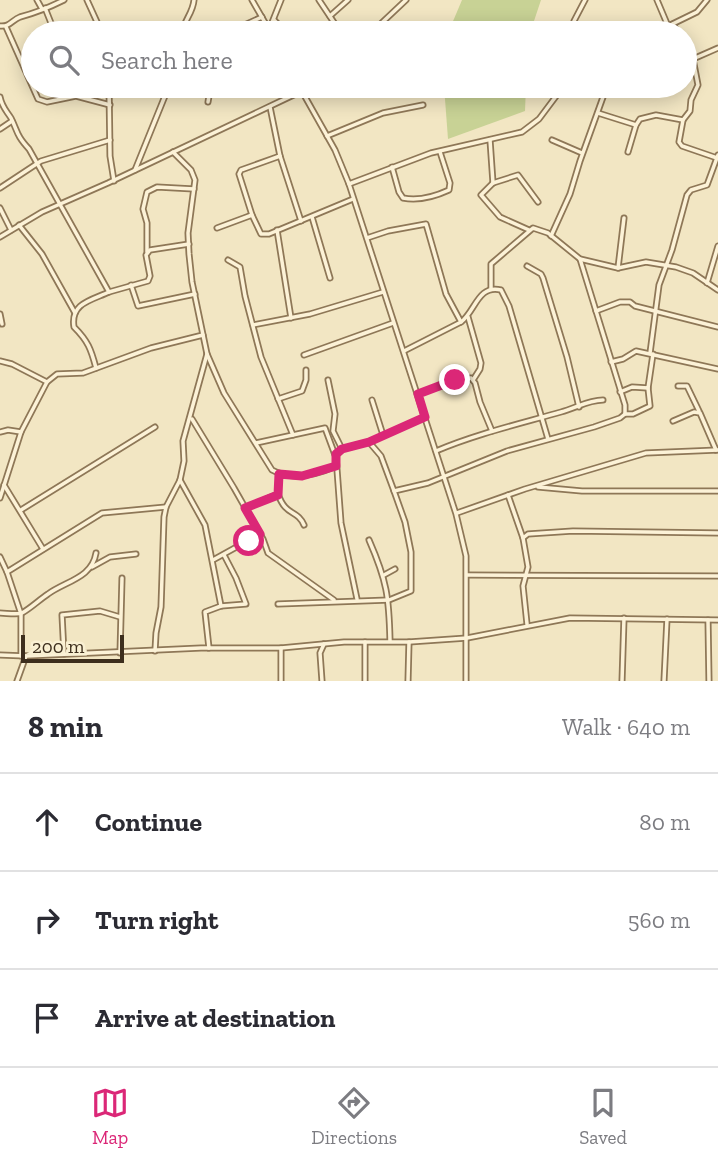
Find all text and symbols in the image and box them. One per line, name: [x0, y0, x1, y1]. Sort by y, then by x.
search box: [21, 21, 697, 98]
icon: search: [45, 41, 83, 79]
text: Search here: [101, 44, 233, 76]
route end: [439, 364, 470, 395]
route start: [233, 525, 264, 556]
scale bar: [21, 632, 124, 664]
text: 200 m: [32, 635, 84, 658]
text: 8 min: [28, 709, 103, 745]
text: Walk · 640 m: [562, 713, 690, 741]
icon: ahead: [28, 803, 66, 841]
text: Continue: [95, 806, 202, 838]
text: 80 m: [639, 808, 690, 836]
icon: right: [28, 901, 66, 939]
text: Turn right: [95, 904, 218, 936]
text: 560 m: [628, 906, 690, 934]
icon: arrive: [28, 999, 66, 1037]
text: Arrive at destination: [95, 1002, 335, 1034]
tab: Map: [91, 1084, 129, 1149]
tab: Directions: [311, 1084, 397, 1149]
tab: Saved: [579, 1084, 627, 1149]

